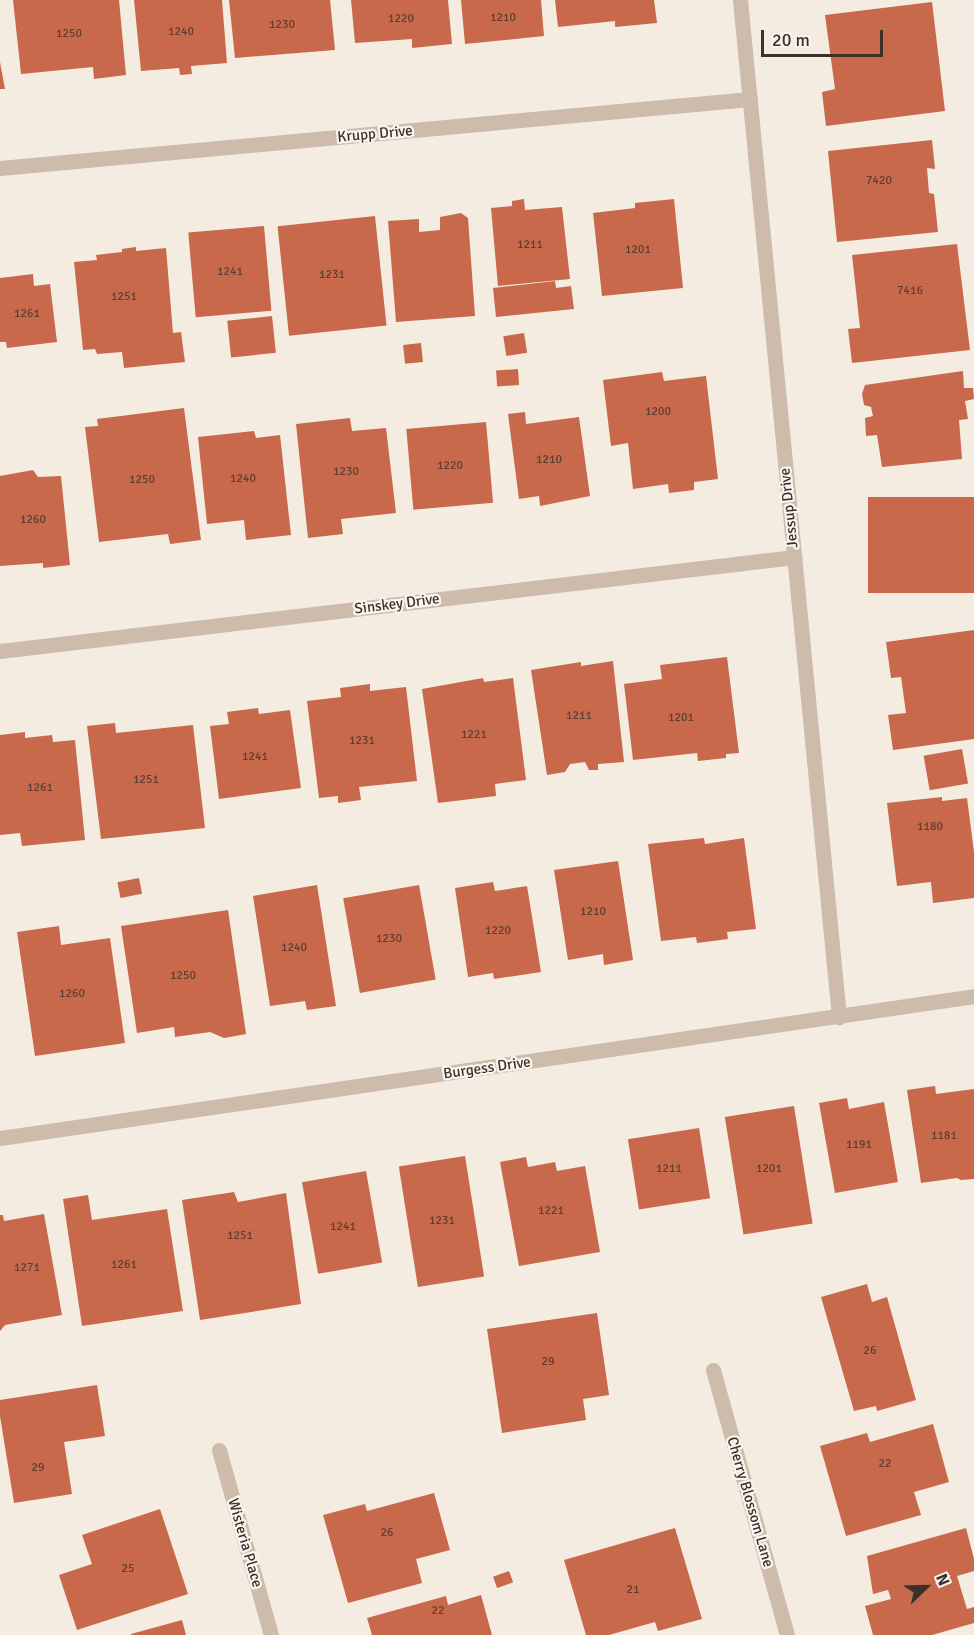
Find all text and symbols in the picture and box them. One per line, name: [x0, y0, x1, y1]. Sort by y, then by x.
house number: 1210: [490, 11, 516, 25]
house number: 1220: [388, 12, 414, 26]
house number: 1230: [269, 18, 295, 32]
scale bar: [764, 18, 886, 56]
house number: 1240: [168, 25, 194, 39]
house number: 1250: [56, 27, 82, 41]
text: 20 m: [772, 29, 810, 51]
street label: Krupp Drive: [337, 122, 413, 146]
house number: 7420: [866, 174, 892, 188]
house number: 1211: [517, 238, 543, 252]
house number: 1201: [625, 243, 651, 257]
house number: 1241: [217, 265, 243, 279]
house number: 1231: [319, 268, 345, 282]
house number: 7416: [897, 284, 923, 298]
house number: 1251: [111, 290, 137, 304]
house number: 1261: [14, 307, 40, 321]
house number: 1200: [645, 405, 671, 419]
house number: 1210: [536, 453, 562, 467]
house number: 1220: [437, 459, 463, 473]
house number: 1230: [333, 465, 359, 479]
street label: Jessup Drive: [776, 467, 802, 549]
house number: 1240: [230, 472, 256, 486]
house number: 1250: [129, 473, 155, 487]
house number: 1260: [20, 513, 46, 527]
street label: Sinskey Drive: [353, 590, 441, 618]
house number: 1211: [566, 709, 592, 723]
house number: 1201: [668, 711, 694, 725]
house number: 1221: [461, 728, 487, 742]
house number: 1231: [349, 734, 375, 748]
house number: 1241: [242, 750, 268, 764]
house number: 1251: [133, 773, 159, 787]
house number: 1261: [27, 781, 53, 795]
house number: 1180: [917, 820, 943, 834]
house number: 1210: [580, 905, 606, 919]
house number: 1220: [485, 924, 511, 938]
house number: 1230: [376, 932, 402, 946]
house number: 1240: [281, 941, 307, 955]
house number: 1250: [170, 969, 196, 983]
house number: 1260: [59, 987, 85, 1001]
street label: Burgess Drive: [442, 1053, 532, 1083]
house number: 1181: [931, 1129, 957, 1143]
house number: 1191: [846, 1138, 872, 1152]
house number: 1211: [656, 1162, 682, 1176]
house number: 1201: [756, 1162, 782, 1176]
house number: 1221: [538, 1204, 564, 1218]
house number: 1231: [429, 1214, 455, 1228]
house number: 1241: [330, 1220, 356, 1234]
house number: 1251: [227, 1229, 253, 1243]
house number: 1261: [111, 1258, 137, 1272]
house number: 1271: [14, 1261, 40, 1275]
house number: 26: [864, 1344, 876, 1358]
house number: 29: [542, 1355, 554, 1369]
street label: Cherry Blossom Lane: [723, 1435, 777, 1569]
house number: 22: [879, 1457, 891, 1471]
house number: 29: [32, 1461, 44, 1475]
street label: Wisteria Place: [224, 1496, 266, 1590]
house number: 26: [381, 1526, 393, 1540]
north arrow: [896, 1557, 956, 1617]
house number: 25: [122, 1562, 134, 1576]
text: N: [931, 1571, 954, 1589]
house number: 21: [627, 1583, 639, 1597]
house number: 22: [432, 1604, 444, 1618]

